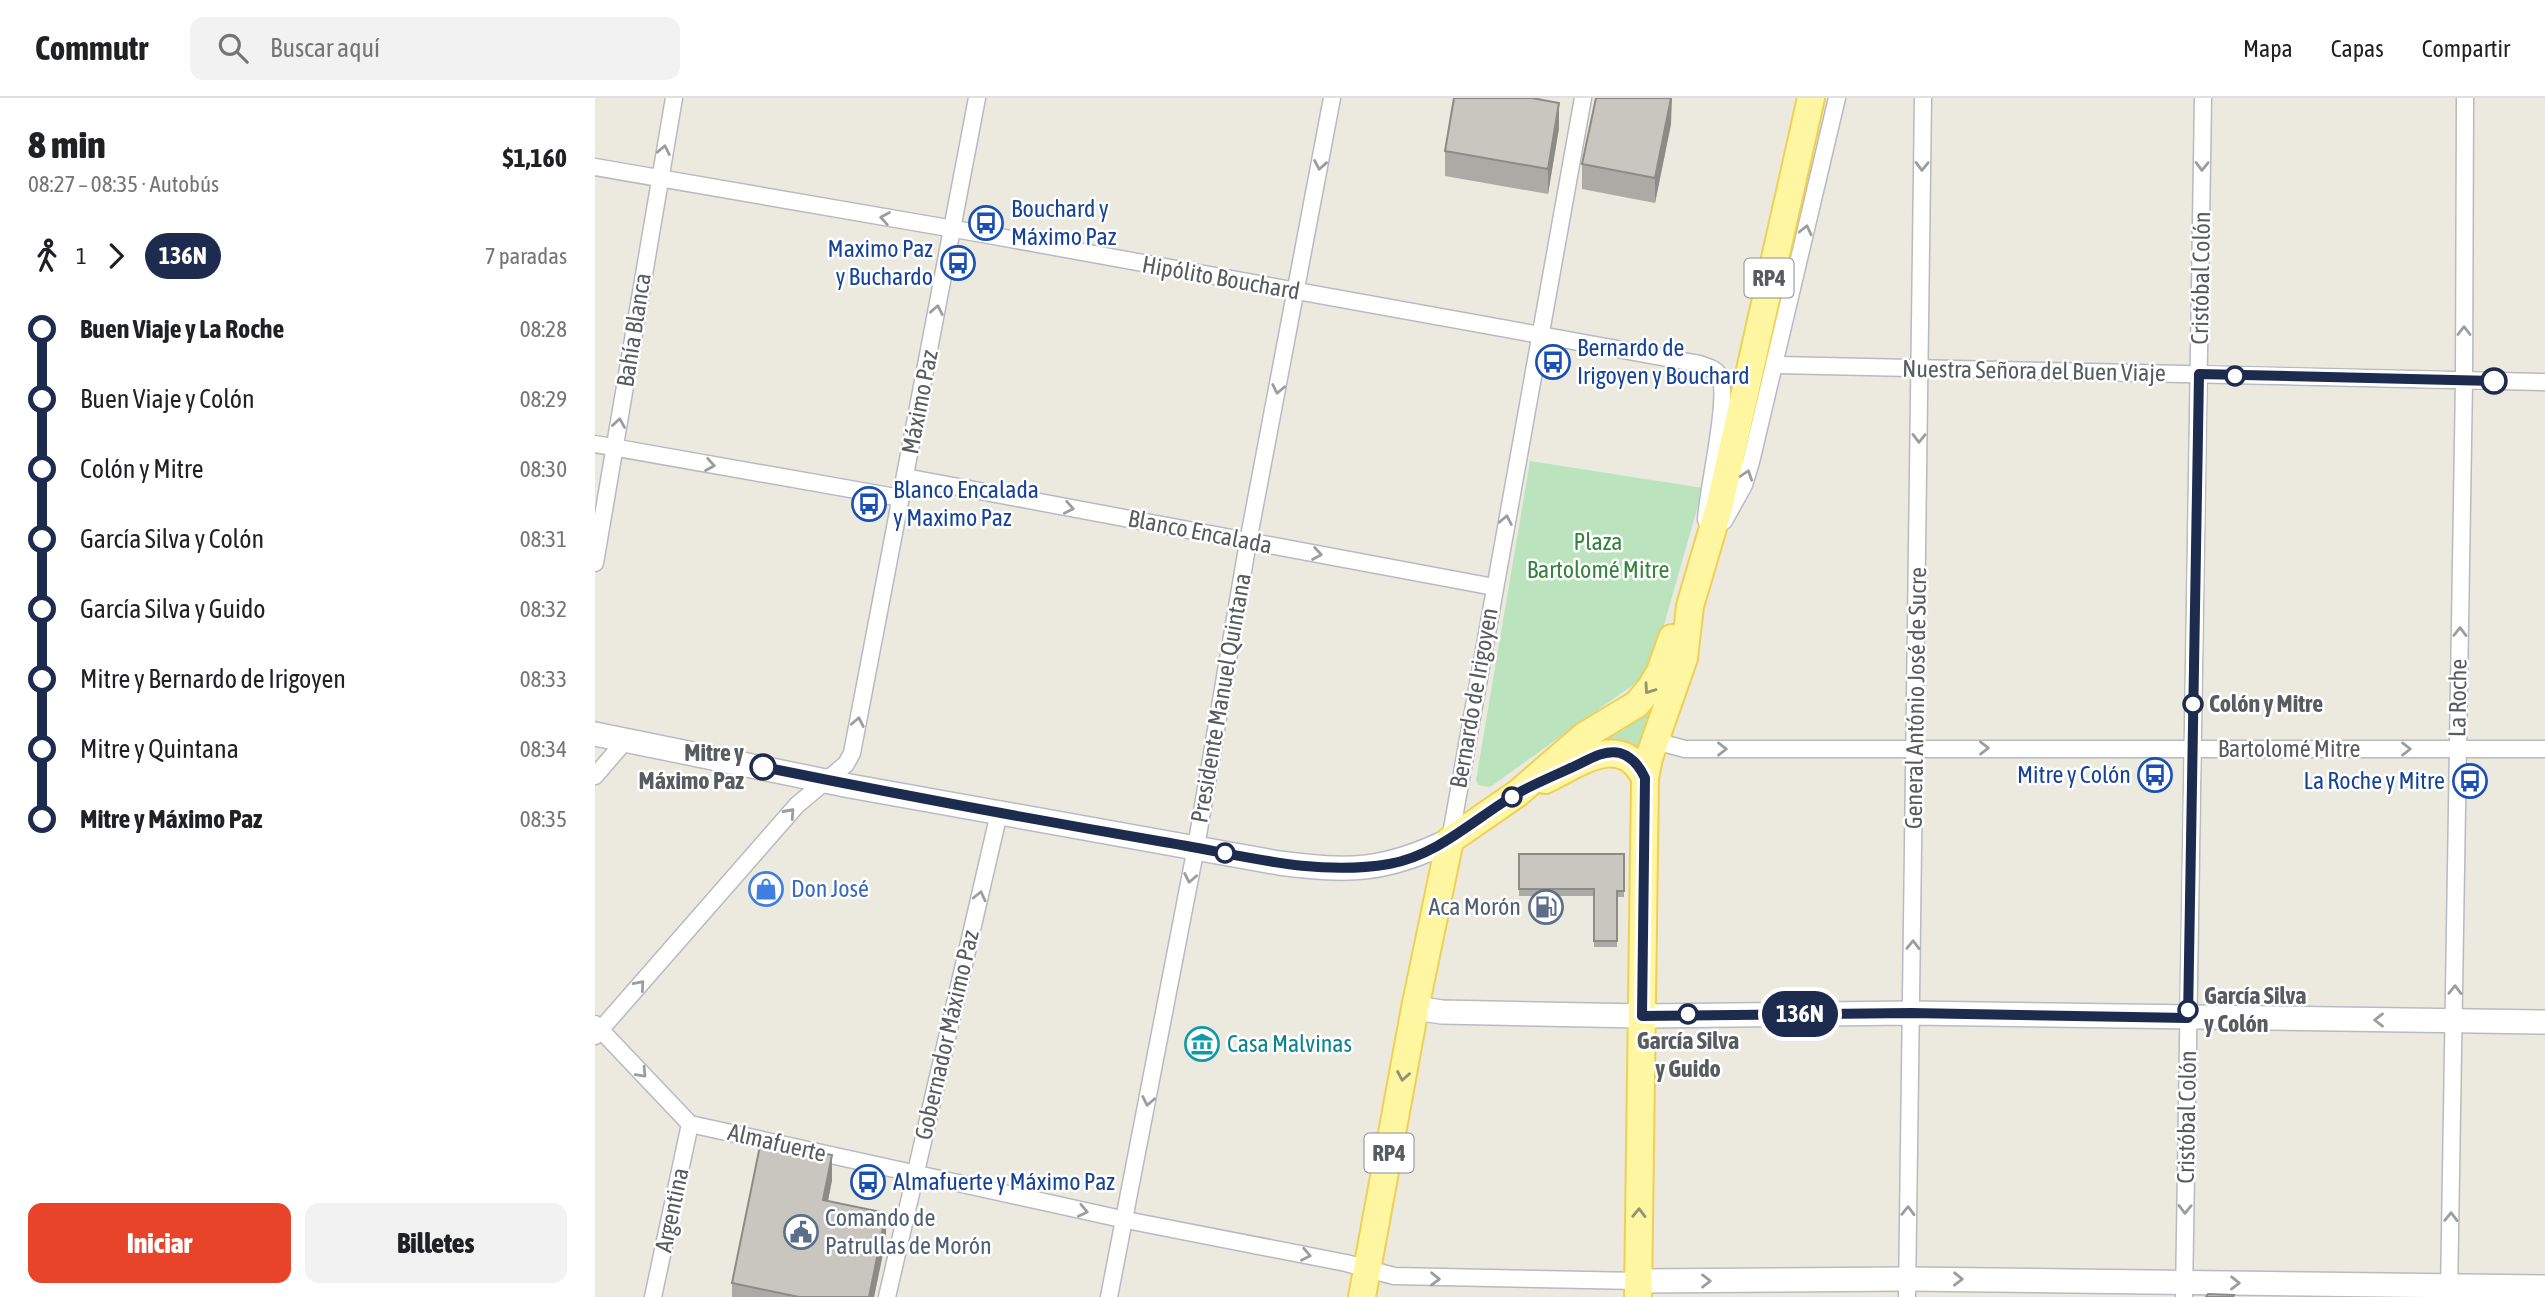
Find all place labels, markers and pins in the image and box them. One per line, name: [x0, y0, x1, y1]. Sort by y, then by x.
place label: Bouchard y Máximo Paz: [1011, 195, 1117, 250]
bus stop icon: Bouchard y Máximo Paz: [967, 204, 1005, 242]
place label: Maximo Paz y Buchardo: [828, 235, 933, 290]
bus stop icon: Maximo Paz y Buchardo: [939, 244, 977, 282]
place label: Bernardo de Irigoyen y Bouchard: [1577, 334, 1750, 389]
bus stop icon: Bernardo de Irigoyen y Bouchard: [1534, 343, 1572, 381]
unlabelled marker: [2225, 366, 2245, 386]
unlabelled marker: [2481, 368, 2507, 394]
place label: Blanco Encalada y Maximo Paz: [893, 476, 1039, 531]
bus stop icon: Blanco Encalada y Maximo Paz: [850, 485, 888, 523]
place label: Colón y Mitre: [2209, 690, 2323, 717]
marker: Colón y Mitre: [2183, 694, 2203, 714]
place label: Mitre y Máximo Paz: [639, 739, 744, 794]
marker: Mitre y Máximo Paz: [750, 754, 776, 780]
bus stop icon: Mitre y Colón: [2136, 756, 2174, 794]
place label: Mitre y Colón: [2017, 761, 2131, 788]
bus stop icon: La Roche y Mitre: [2451, 762, 2489, 800]
place label: La Roche y Mitre: [2304, 767, 2445, 794]
unlabelled marker: [1502, 787, 1522, 807]
unlabelled marker: [1215, 843, 1235, 863]
shop icon: Don José: [747, 870, 785, 908]
place label: Don José: [791, 875, 869, 902]
fuel station icon: Aca Morón: [1527, 888, 1565, 926]
place label: Aca Morón: [1429, 893, 1521, 920]
place label: García Silva y Colón: [2204, 982, 2306, 1037]
marker: García Silva y Colón: [2178, 1000, 2198, 1020]
marker: García Silva y Guido: [1678, 1004, 1698, 1024]
museum icon: Casa Malvinas: [1183, 1025, 1221, 1063]
place label: García Silva y Guido: [1637, 1027, 1739, 1082]
place label: Casa Malvinas: [1227, 1030, 1352, 1057]
bus stop icon: Almafuerte y Máximo Paz: [849, 1163, 887, 1201]
place label: Almafuerte y Máximo Paz: [893, 1168, 1115, 1195]
place label: Comando de Patrullas de Morón: [825, 1204, 992, 1259]
public building icon: Comando de Patrullas de Morón: [782, 1213, 820, 1251]

